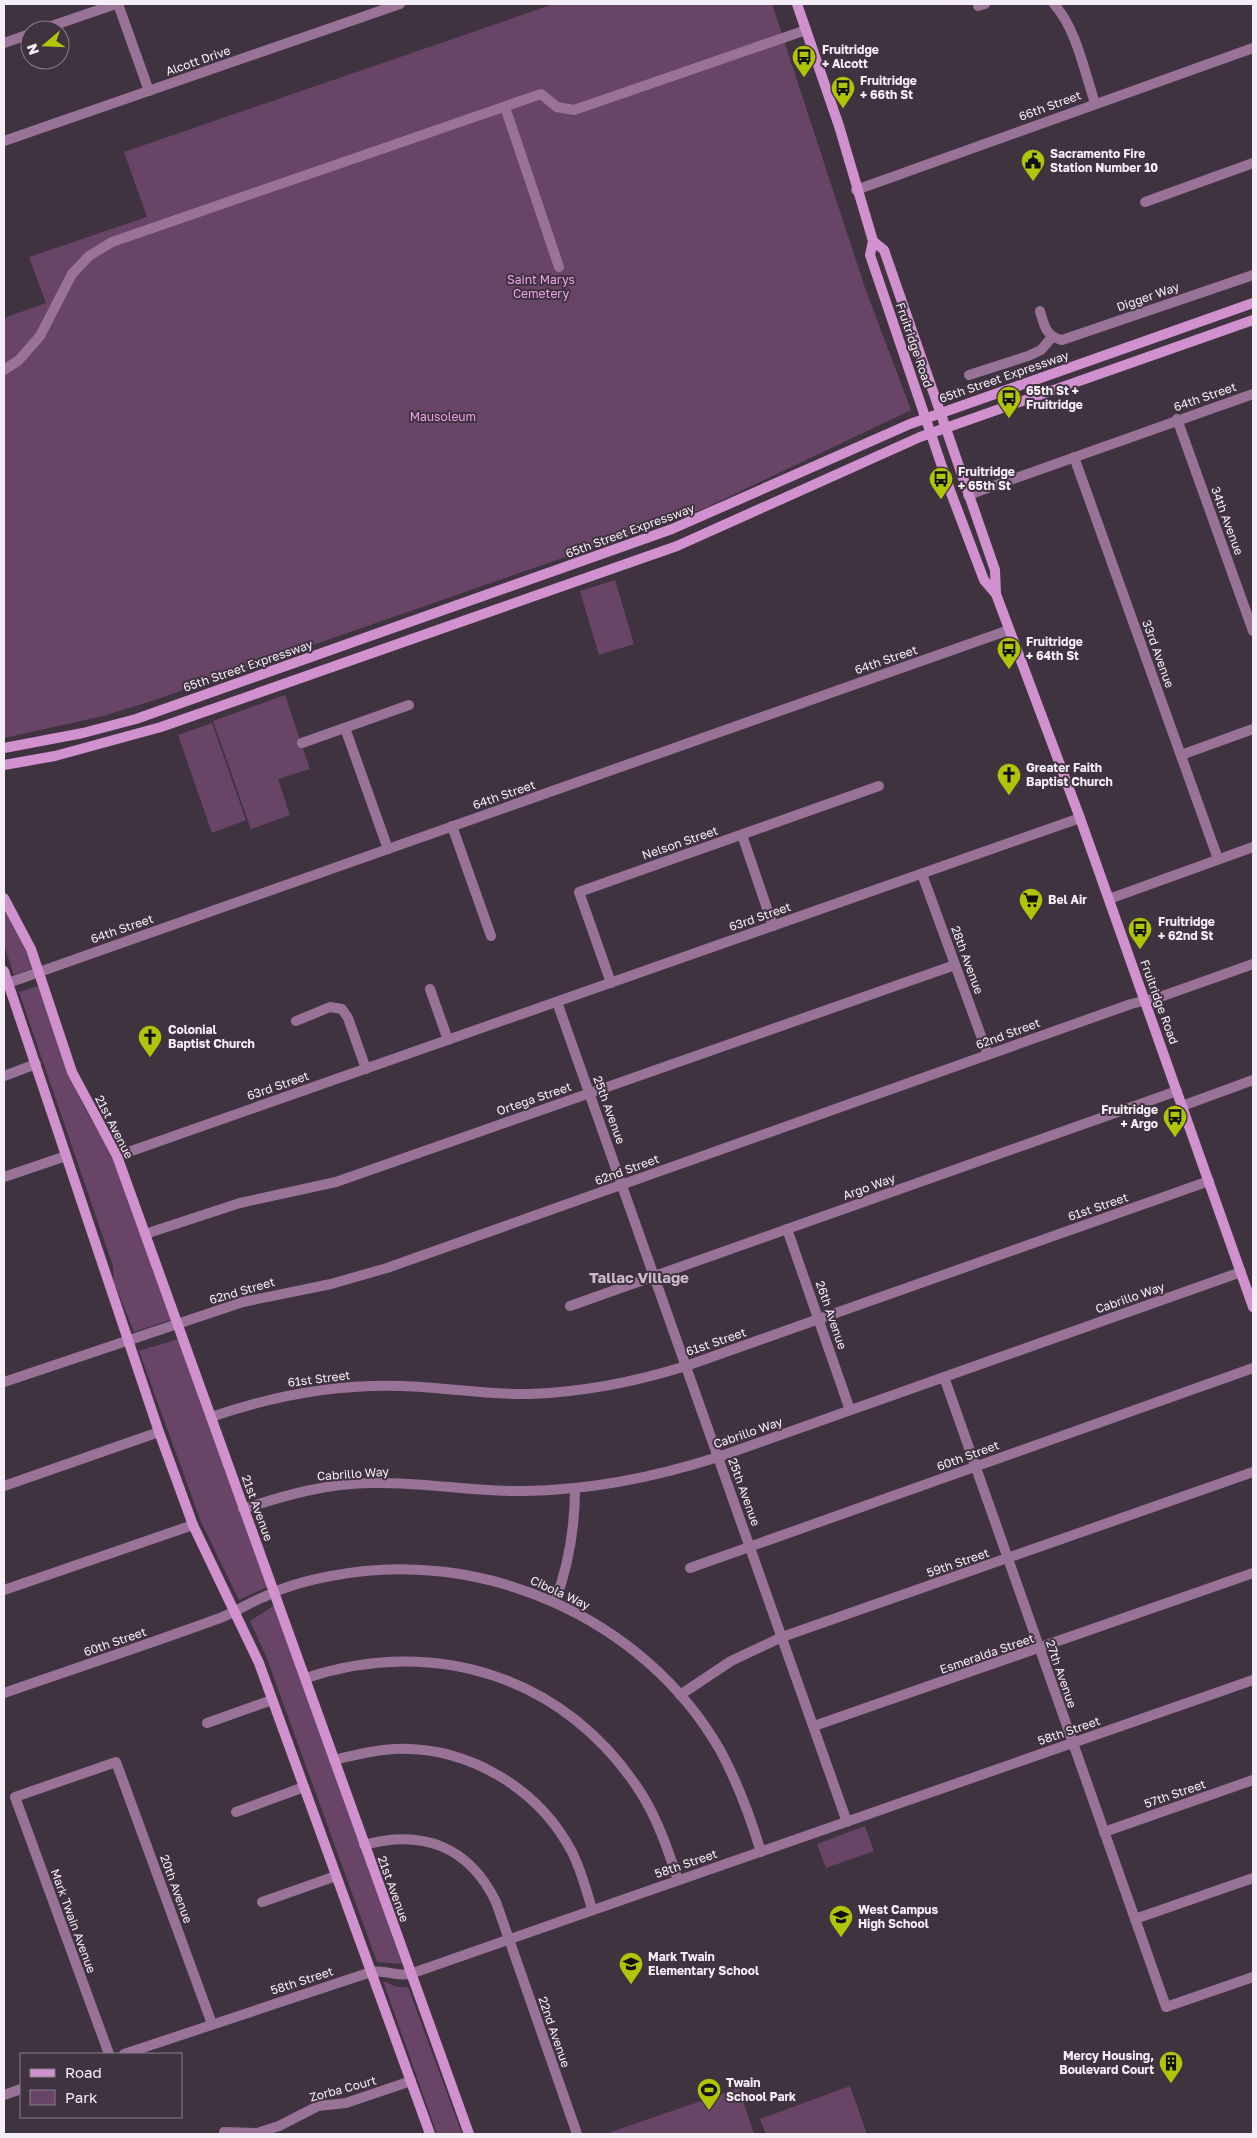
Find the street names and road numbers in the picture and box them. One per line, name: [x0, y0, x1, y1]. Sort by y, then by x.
street label: Alcott Drive: [163, 42, 232, 79]
street label: 66th Street: [1017, 87, 1083, 124]
street label: Digger Way: [1115, 279, 1181, 314]
street label: Fruitridge Road: [893, 300, 936, 389]
street label: 65th Street Expressway: [937, 347, 1071, 406]
street label: 64th Street: [1172, 379, 1238, 414]
street label: 34th Avenue: [1208, 484, 1247, 557]
street label: 65th Street Expressway: [563, 500, 697, 561]
street label: 33rd Avenue: [1139, 618, 1178, 690]
street label: 65th Street Expressway: [181, 636, 315, 695]
street label: 64th Street: [853, 642, 919, 677]
street label: 64th Street: [471, 777, 537, 812]
street label: Nelson Street: [640, 822, 720, 863]
street label: 63rd Street: [727, 899, 793, 934]
street label: 64th Street: [89, 911, 155, 946]
street label: 28th Avenue: [948, 924, 987, 996]
street label: Fruitridge Road: [1137, 957, 1182, 1046]
street label: 62nd Street: [974, 1015, 1042, 1052]
street label: 63rd Street: [245, 1068, 311, 1103]
street label: 25th Avenue: [590, 1074, 629, 1146]
street label: Ortega Street: [494, 1079, 573, 1118]
street label: 21st Avenue: [92, 1092, 137, 1161]
street label: 62nd Street: [593, 1151, 661, 1188]
street label: Argo Way: [841, 1170, 897, 1203]
street label: 61st Street: [1066, 1189, 1130, 1224]
street label: 62nd Street: [207, 1274, 277, 1307]
street label: 26th Avenue: [813, 1278, 850, 1351]
street label: Cabrillo Way: [1093, 1279, 1167, 1316]
street label: 61st Street: [684, 1324, 748, 1359]
street label: 61st Street: [287, 1367, 351, 1390]
street label: Cabrillo Way: [711, 1414, 785, 1451]
street label: 60th Street: [935, 1437, 1001, 1474]
street label: 25th Avenue: [725, 1456, 764, 1528]
street label: Cabrillo Way: [316, 1463, 390, 1484]
street label: 21st Avenue: [239, 1473, 276, 1543]
street label: 59th Street: [925, 1545, 991, 1580]
street label: Cibola Way: [528, 1572, 593, 1613]
street label: 60th Street: [81, 1624, 148, 1659]
street label: Esmeralda Street: [938, 1630, 1036, 1677]
street label: 27th Avenue: [1043, 1638, 1080, 1710]
street label: 58th Street: [1036, 1713, 1102, 1748]
street label: 57th Street: [1142, 1776, 1208, 1811]
street label: 58th Street: [653, 1846, 719, 1881]
street label: 20th Avenue: [157, 1852, 196, 1925]
street label: 21st Avenue: [375, 1854, 412, 1924]
street label: Mark Twain Avenue: [48, 1867, 99, 1975]
street label: 58th Street: [269, 1963, 335, 1998]
street label: 22nd Avenue: [535, 1994, 574, 2069]
street label: Zorba Court: [308, 2072, 378, 2105]

